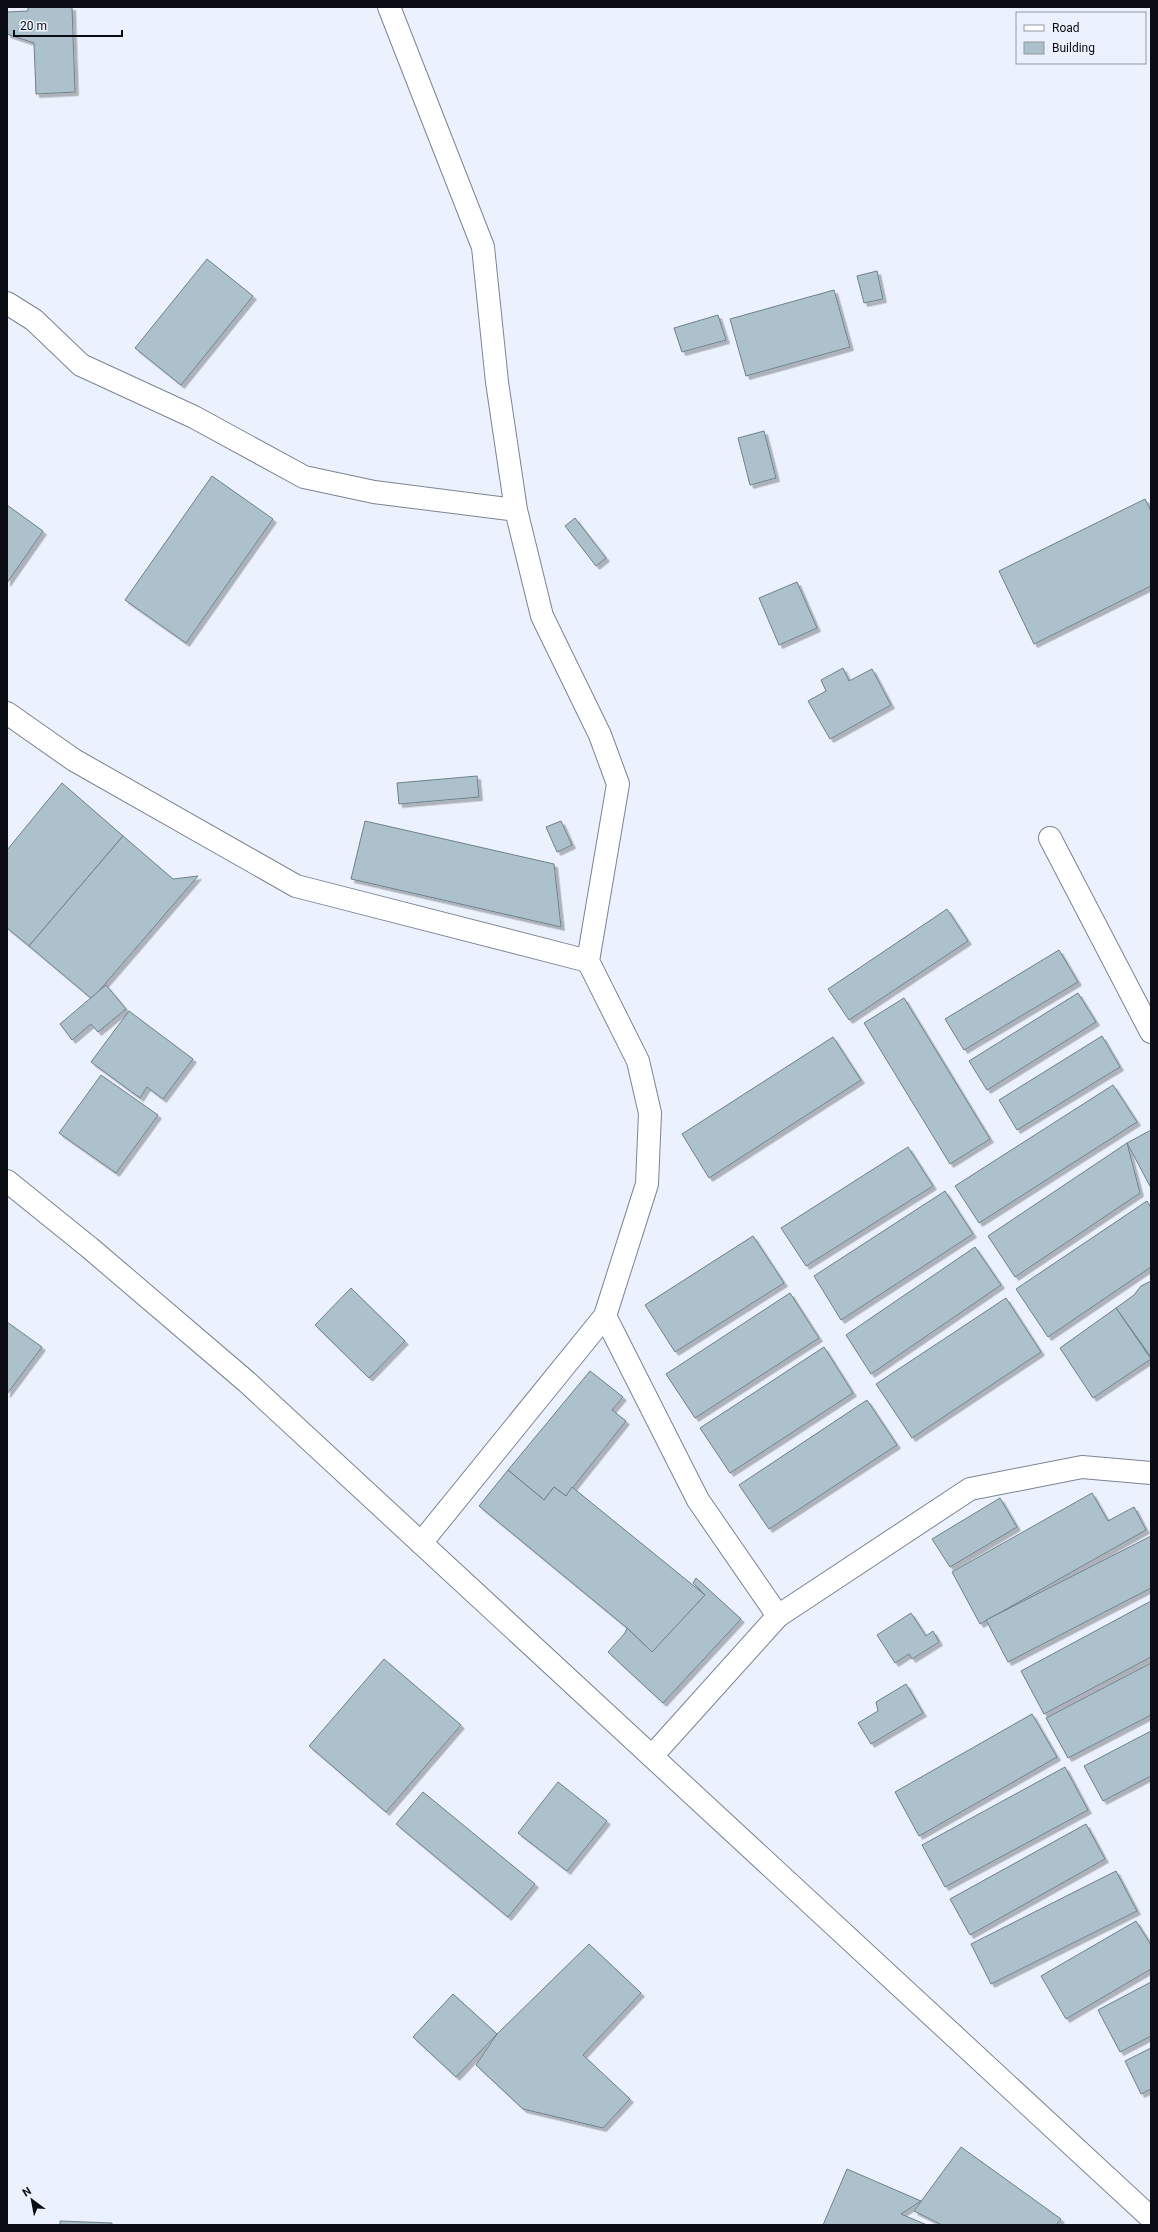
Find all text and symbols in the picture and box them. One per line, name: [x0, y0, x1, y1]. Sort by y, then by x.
scale bar: [14, 12, 122, 38]
legend: [1016, 12, 1146, 64]
text: 20 m: [20, 19, 47, 33]
text: Road: [1052, 21, 1080, 35]
text: Building: [1052, 41, 1095, 55]
north arrow: [12, 2180, 52, 2220]
text: N: [20, 2184, 34, 2200]

